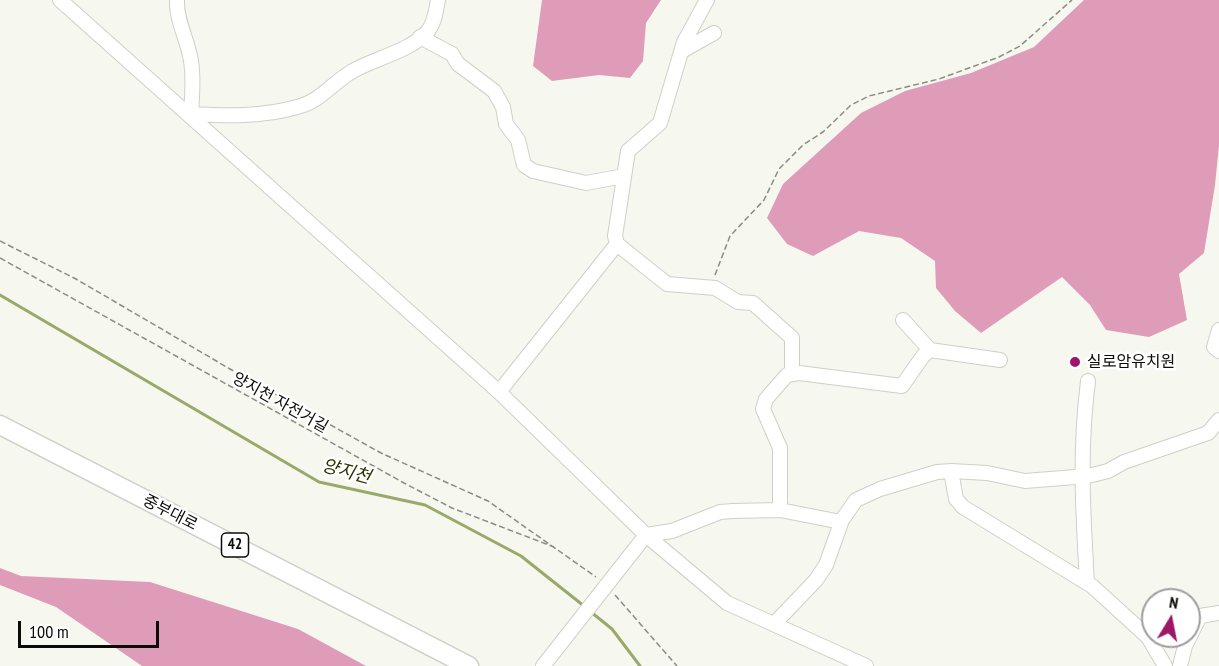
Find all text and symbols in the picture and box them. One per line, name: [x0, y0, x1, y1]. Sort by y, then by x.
place label: 실로암유치원: [1087, 352, 1175, 372]
marker: 실로암유치원: [1068, 355, 1082, 369]
street label: 양지천 자전거길: [229, 369, 331, 437]
water label: 양지천: [319, 455, 373, 489]
street label: 중부대로: [139, 491, 201, 535]
road number: 42: [222, 533, 248, 557]
north arrow: [1141, 588, 1201, 648]
text: N: [1168, 592, 1180, 613]
scale bar: [21, 609, 162, 647]
text: 100 m: [29, 620, 69, 643]

